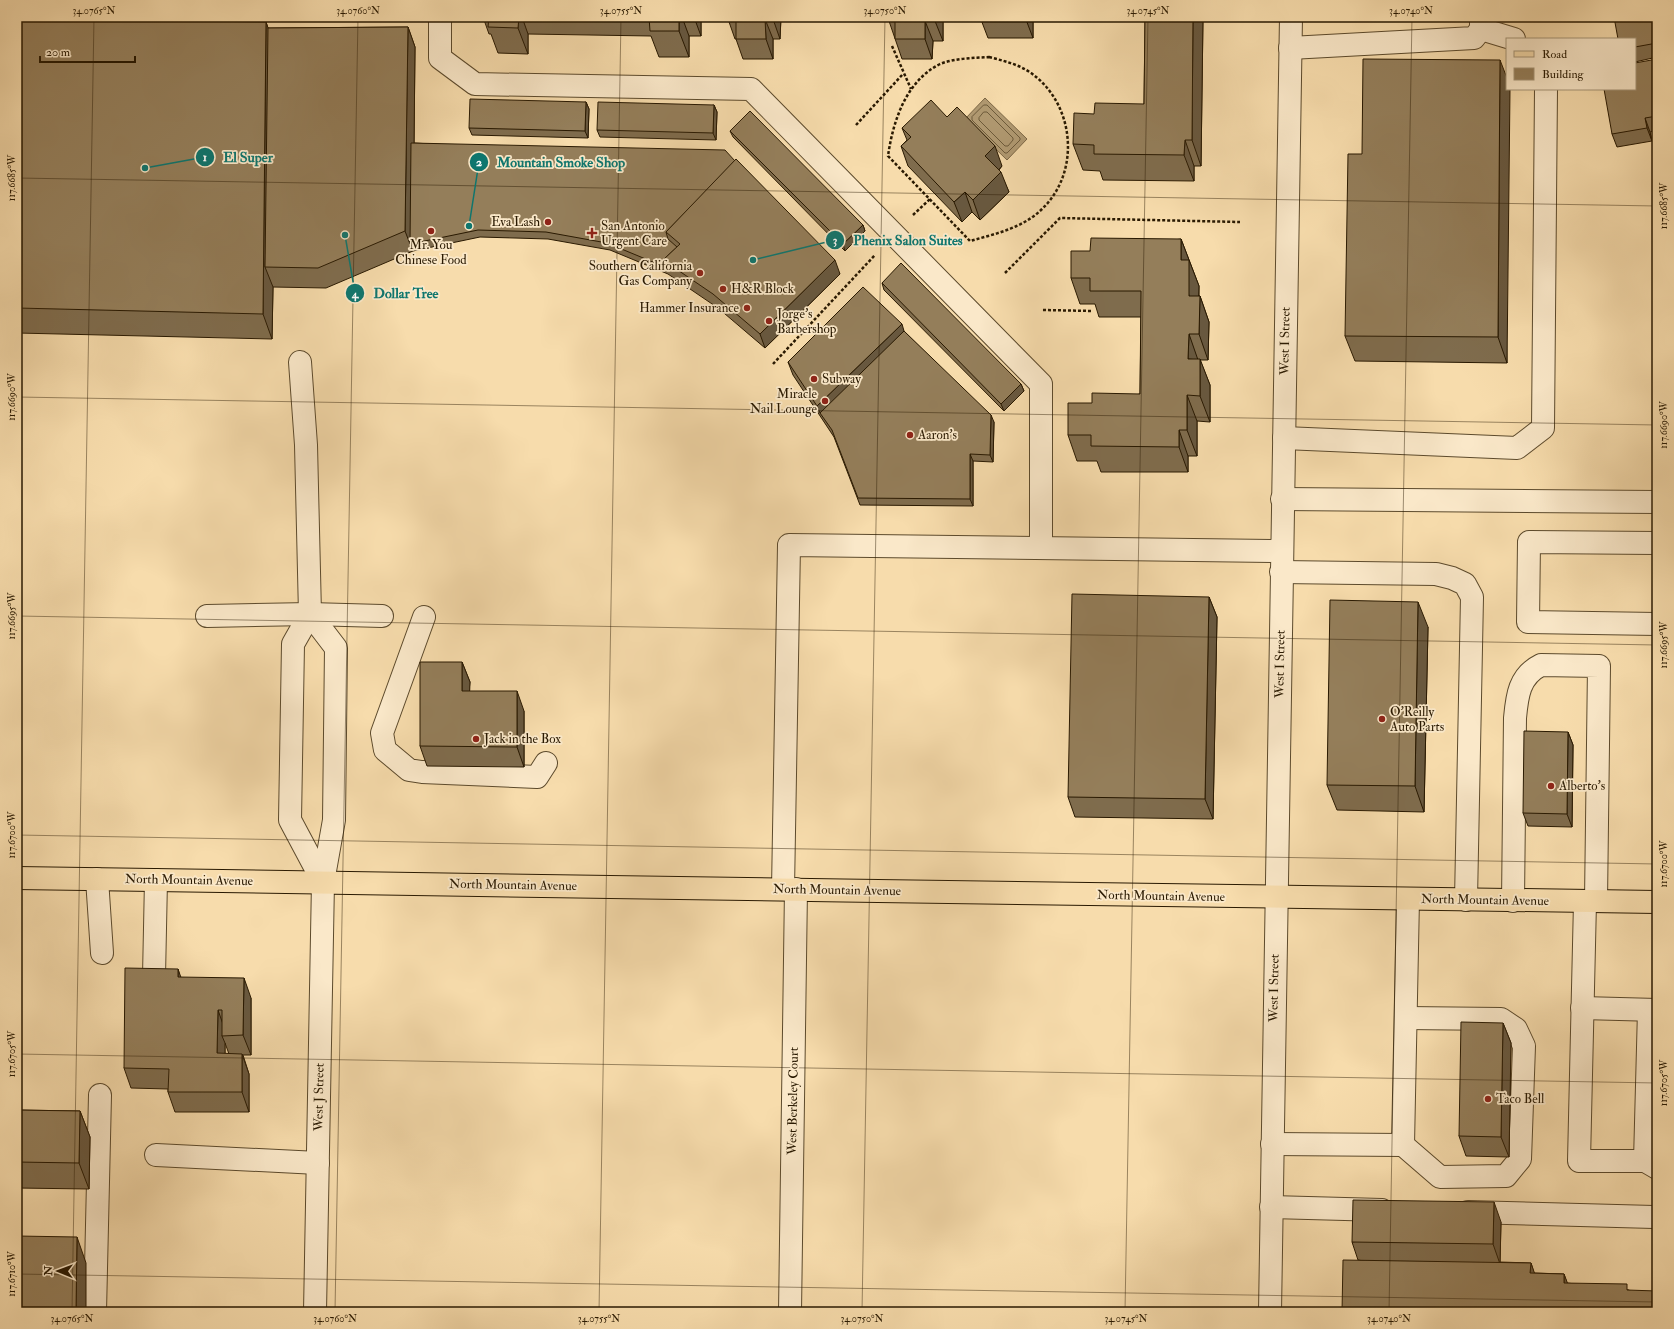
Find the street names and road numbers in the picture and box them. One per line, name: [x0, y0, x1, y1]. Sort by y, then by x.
street label: West I Street: [1276, 307, 1294, 376]
street label: West I Street: [1271, 630, 1289, 699]
street label: North Mountain Avenue: [125, 871, 254, 889]
street label: North Mountain Avenue: [449, 876, 578, 894]
street label: North Mountain Avenue: [773, 881, 902, 899]
street label: North Mountain Avenue: [1097, 887, 1226, 905]
street label: North Mountain Avenue: [1421, 891, 1550, 909]
street label: West I Street: [1265, 954, 1283, 1023]
street label: West Berkeley Court: [784, 1047, 803, 1156]
street label: West J Street: [310, 1063, 328, 1132]

